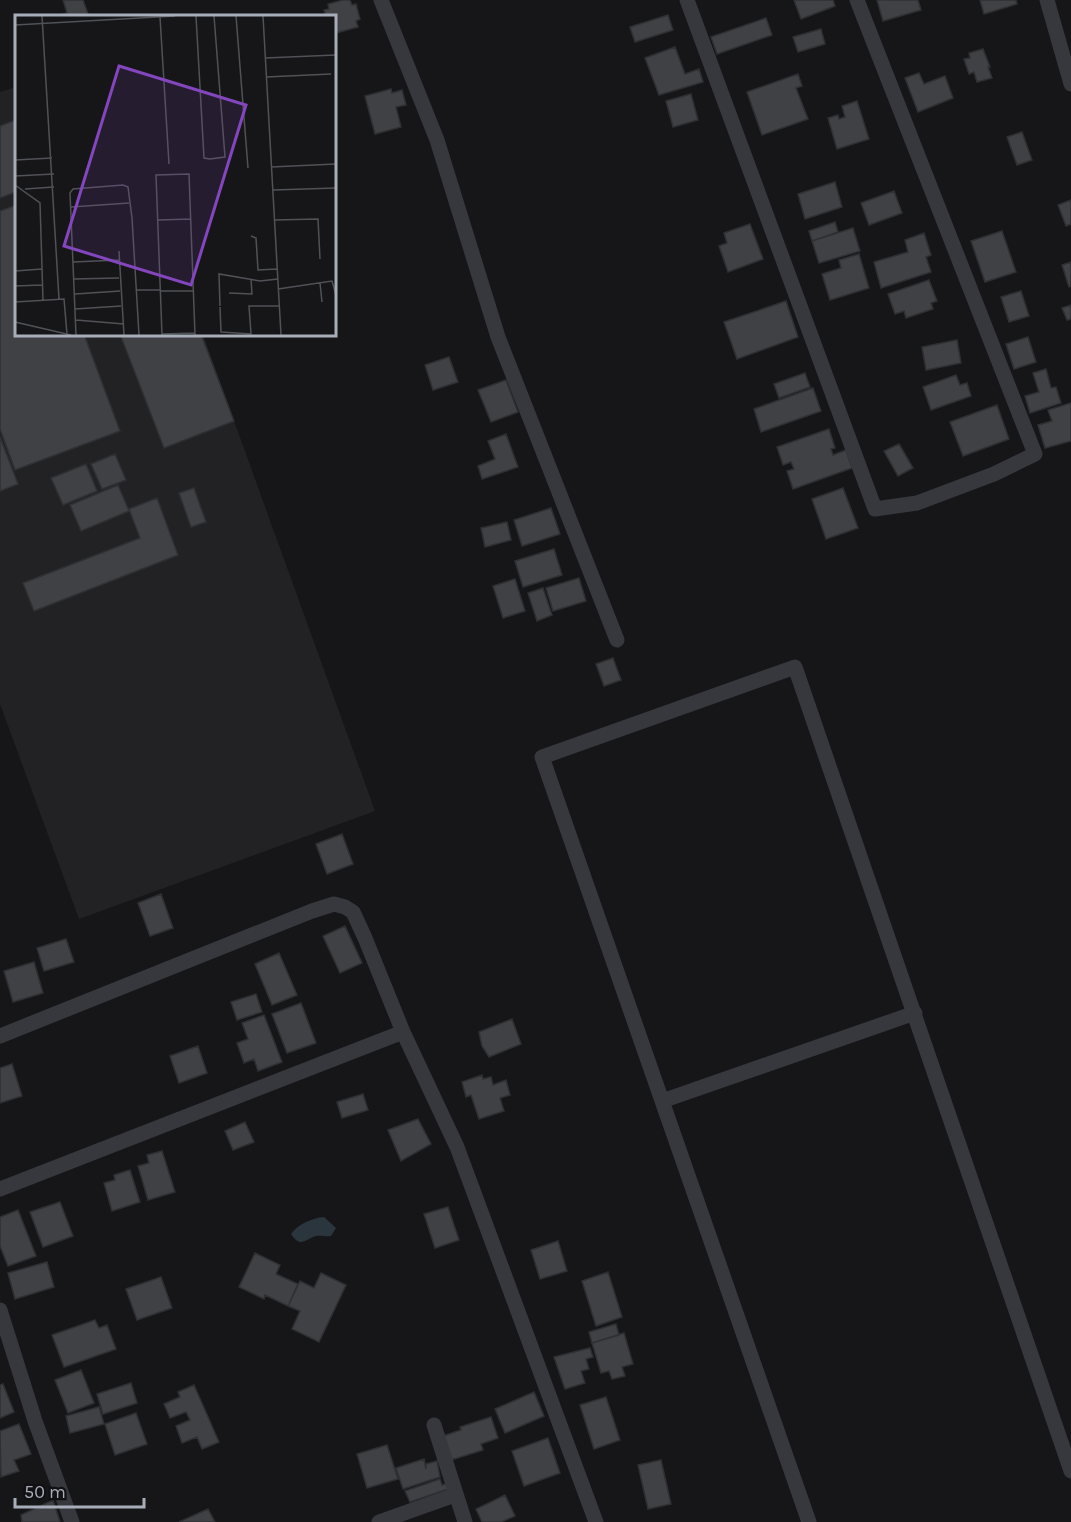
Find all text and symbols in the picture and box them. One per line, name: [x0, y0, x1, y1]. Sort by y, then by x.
inset map: [15, 15, 336, 336]
scale bar: [15, 1471, 144, 1509]
text: 50 m: [24, 1481, 66, 1503]

